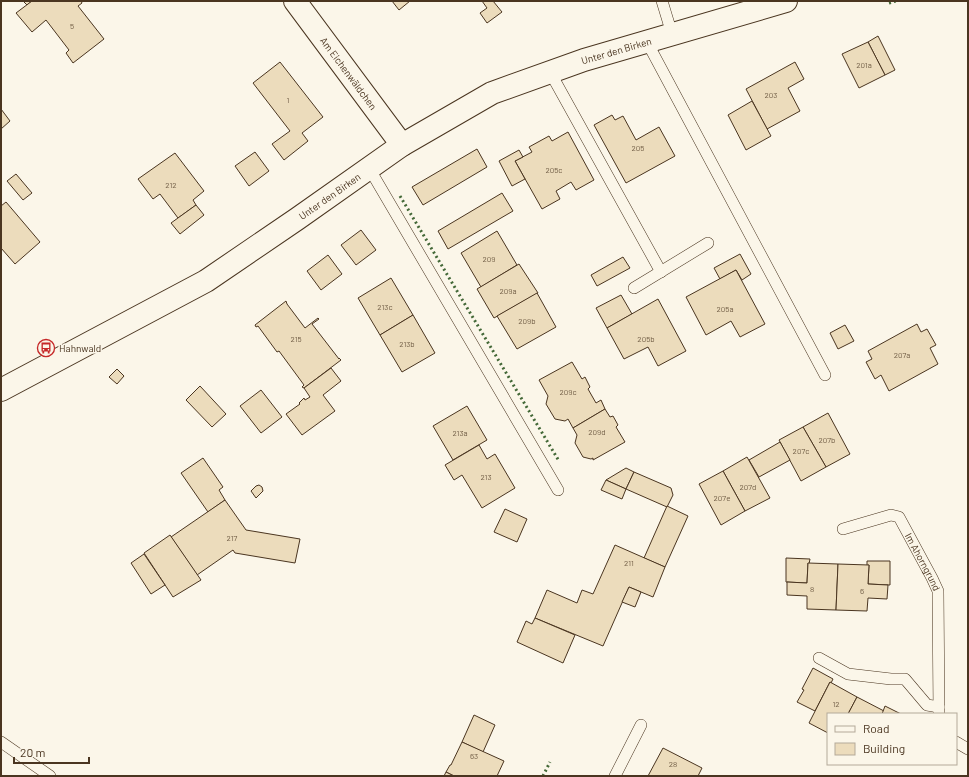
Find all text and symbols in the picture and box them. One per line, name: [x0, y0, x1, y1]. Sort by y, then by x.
house number: 5: [70, 21, 74, 31]
street label: Am Eichenwäldchen: [318, 35, 380, 112]
street label: Unter den Birken: [580, 35, 653, 67]
house number: 201a: [856, 60, 872, 70]
house number: 203: [765, 90, 777, 100]
house number: 1: [287, 95, 290, 105]
house number: 205: [632, 143, 644, 153]
house number: 205c: [545, 165, 563, 175]
street label: Unter den Birken: [296, 170, 363, 222]
house number: 212: [165, 180, 177, 190]
house number: 209: [483, 254, 495, 264]
house number: 209a: [499, 286, 517, 296]
house number: 213c: [377, 302, 393, 312]
house number: 205a: [716, 304, 734, 314]
house number: 209b: [518, 316, 536, 326]
house number: 215: [290, 334, 302, 344]
house number: 205b: [637, 334, 655, 344]
bus stop icon: Hahnwald: [36, 338, 56, 358]
house number: 213b: [399, 339, 415, 349]
place label: Hahnwald: [59, 342, 101, 354]
house number: 207a: [894, 350, 910, 360]
house number: 209c: [559, 387, 577, 397]
house number: 209d: [588, 427, 606, 437]
house number: 213a: [452, 428, 468, 438]
house number: 207b: [819, 435, 835, 445]
house number: 207c: [793, 446, 809, 456]
house number: 213: [480, 472, 492, 482]
house number: 207d: [740, 482, 756, 492]
house number: 207e: [714, 493, 730, 503]
street label: Im Ahorngrund: [903, 531, 943, 593]
house number: 217: [227, 533, 238, 543]
house number: 211: [624, 558, 634, 568]
house number: 8: [810, 584, 814, 594]
house number: 6: [860, 586, 864, 596]
house number: 12: [832, 699, 840, 709]
legend: [827, 713, 957, 765]
text: Road: [863, 721, 890, 735]
scale bar: [14, 739, 89, 765]
text: Building: [863, 741, 905, 755]
text: 20 m: [20, 745, 46, 759]
house number: 63: [470, 751, 478, 761]
house number: 28: [669, 759, 677, 769]

